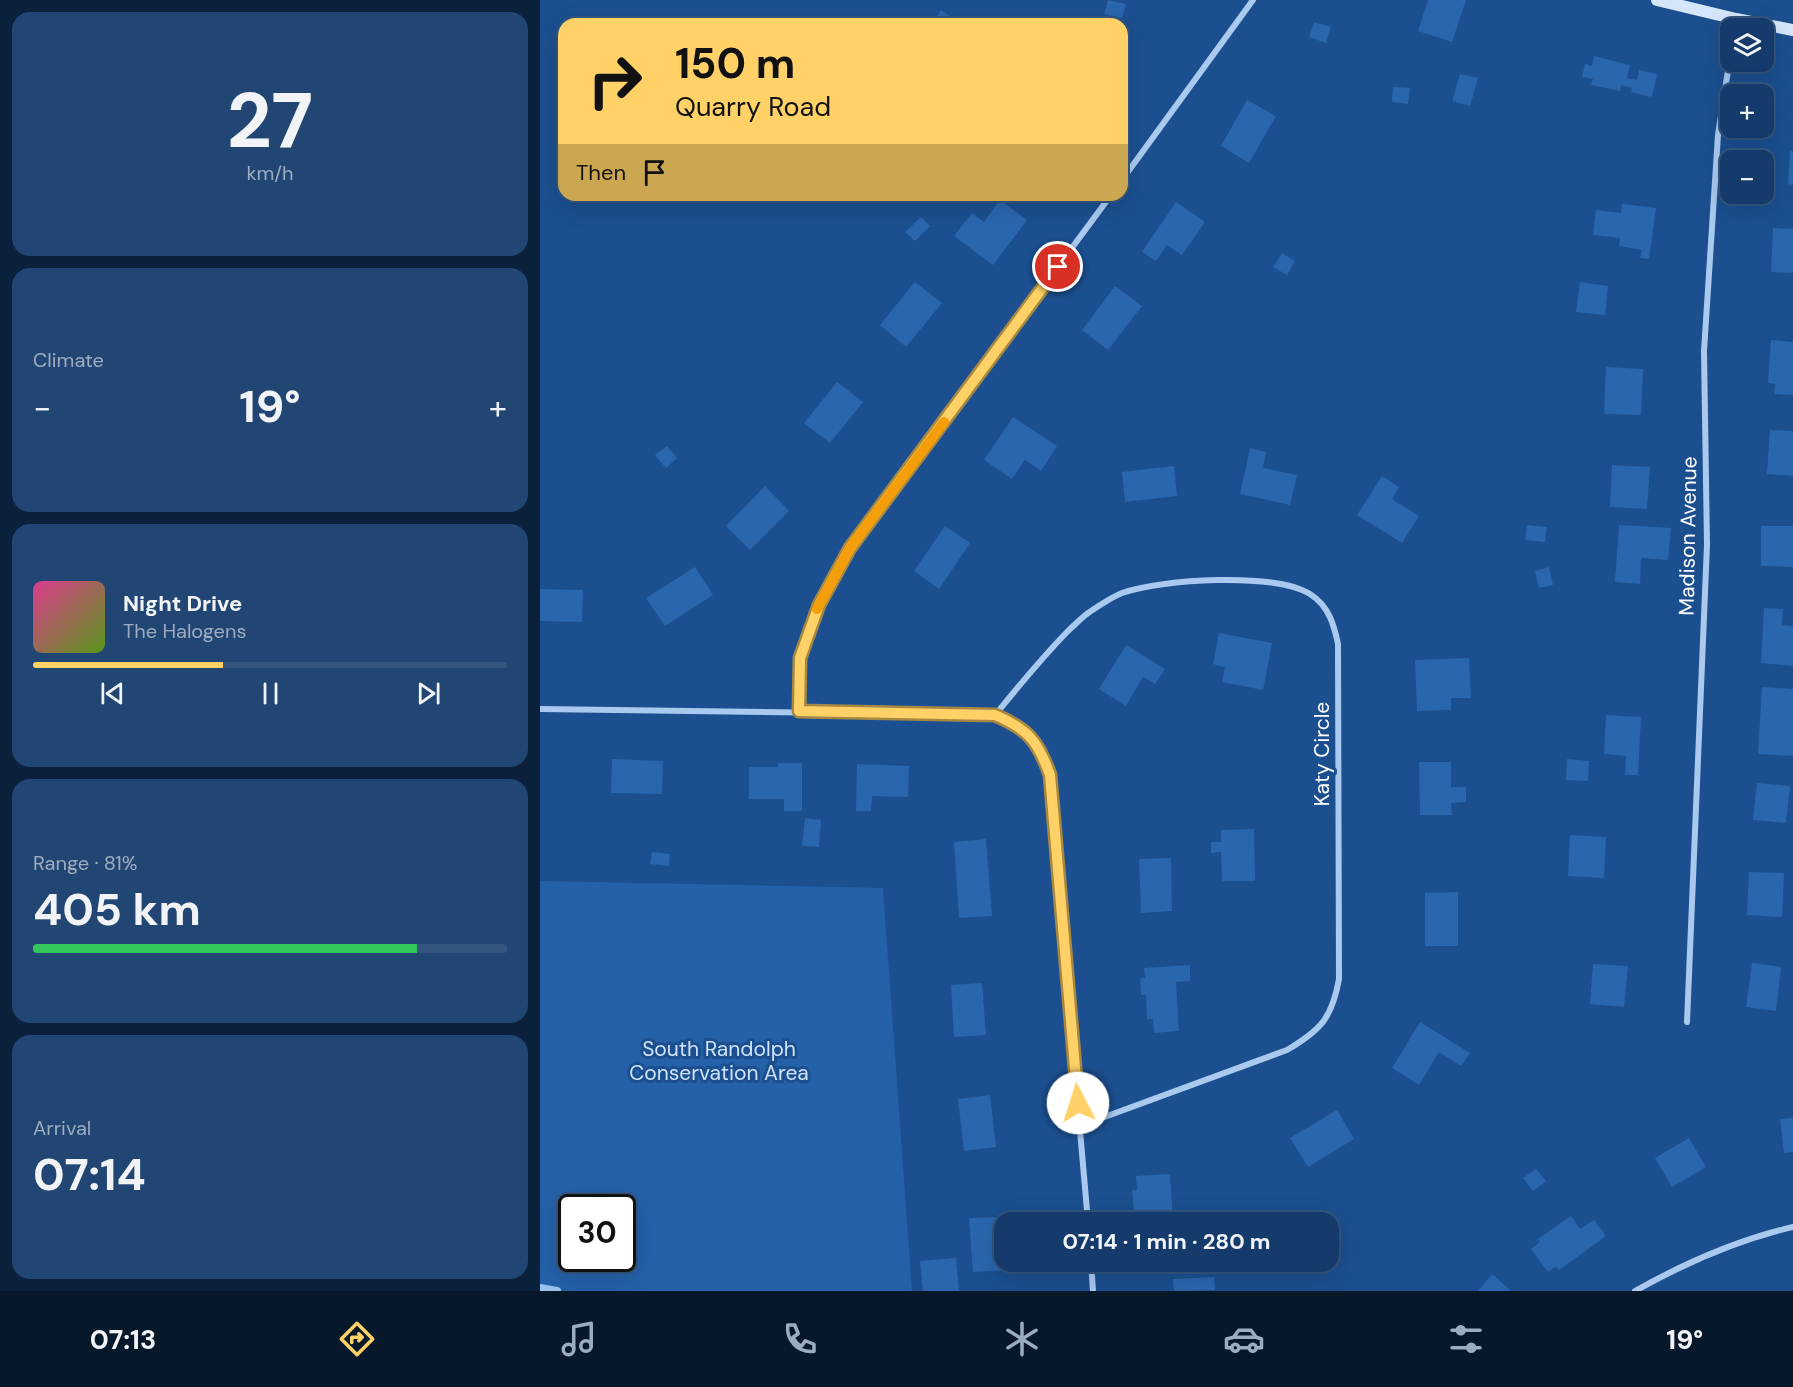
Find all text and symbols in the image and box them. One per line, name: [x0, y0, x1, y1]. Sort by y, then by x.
map controls: [1720, 18, 1774, 204]
button: layers: [1720, 18, 1774, 72]
text: 150 m: [675, 36, 795, 91]
icon: right: [576, 42, 654, 120]
text: 27: [227, 70, 313, 171]
button: +: [1720, 84, 1774, 138]
text: Quarry Road: [675, 89, 831, 124]
button: −: [1720, 150, 1774, 204]
icon: arrive: [638, 156, 671, 189]
text: Then: [576, 158, 626, 187]
text: km/h: [246, 160, 294, 186]
pin: [1032, 241, 1083, 292]
icon: arrive: [1041, 250, 1074, 283]
text: Climate: [33, 347, 104, 373]
text: 19°: [239, 377, 301, 436]
text: −: [33, 386, 51, 429]
text: +: [489, 386, 507, 429]
street label: Madison Avenue: [1673, 456, 1703, 616]
text: Night Drive: [123, 589, 242, 618]
text: The Halogens: [123, 618, 246, 644]
icon: previous: [96, 677, 129, 710]
icon: pause: [254, 677, 287, 710]
icon: next: [412, 677, 445, 710]
street label: Katy Circle: [1308, 702, 1336, 806]
text: Range · 81%: [33, 850, 137, 876]
text: 405 km: [33, 880, 201, 939]
park label: South Randolph Conservation Area: [629, 1035, 809, 1087]
position arrow: [1046, 1071, 1110, 1135]
text: Arrival: [33, 1115, 91, 1141]
text: 07:14: [33, 1145, 146, 1204]
speed limit sign: 30: [558, 1194, 636, 1272]
text: 07:14 · 1 min · 280 m: [1062, 1227, 1271, 1256]
icon: directions: [336, 1318, 378, 1360]
icon: music: [558, 1318, 600, 1360]
icon: phone: [779, 1318, 821, 1360]
icon: climate: [1001, 1318, 1043, 1360]
icon: car: [1223, 1318, 1265, 1360]
icon: filters: [1445, 1318, 1487, 1360]
text: 07:13: [90, 1322, 156, 1357]
text: 19°: [1666, 1322, 1703, 1357]

